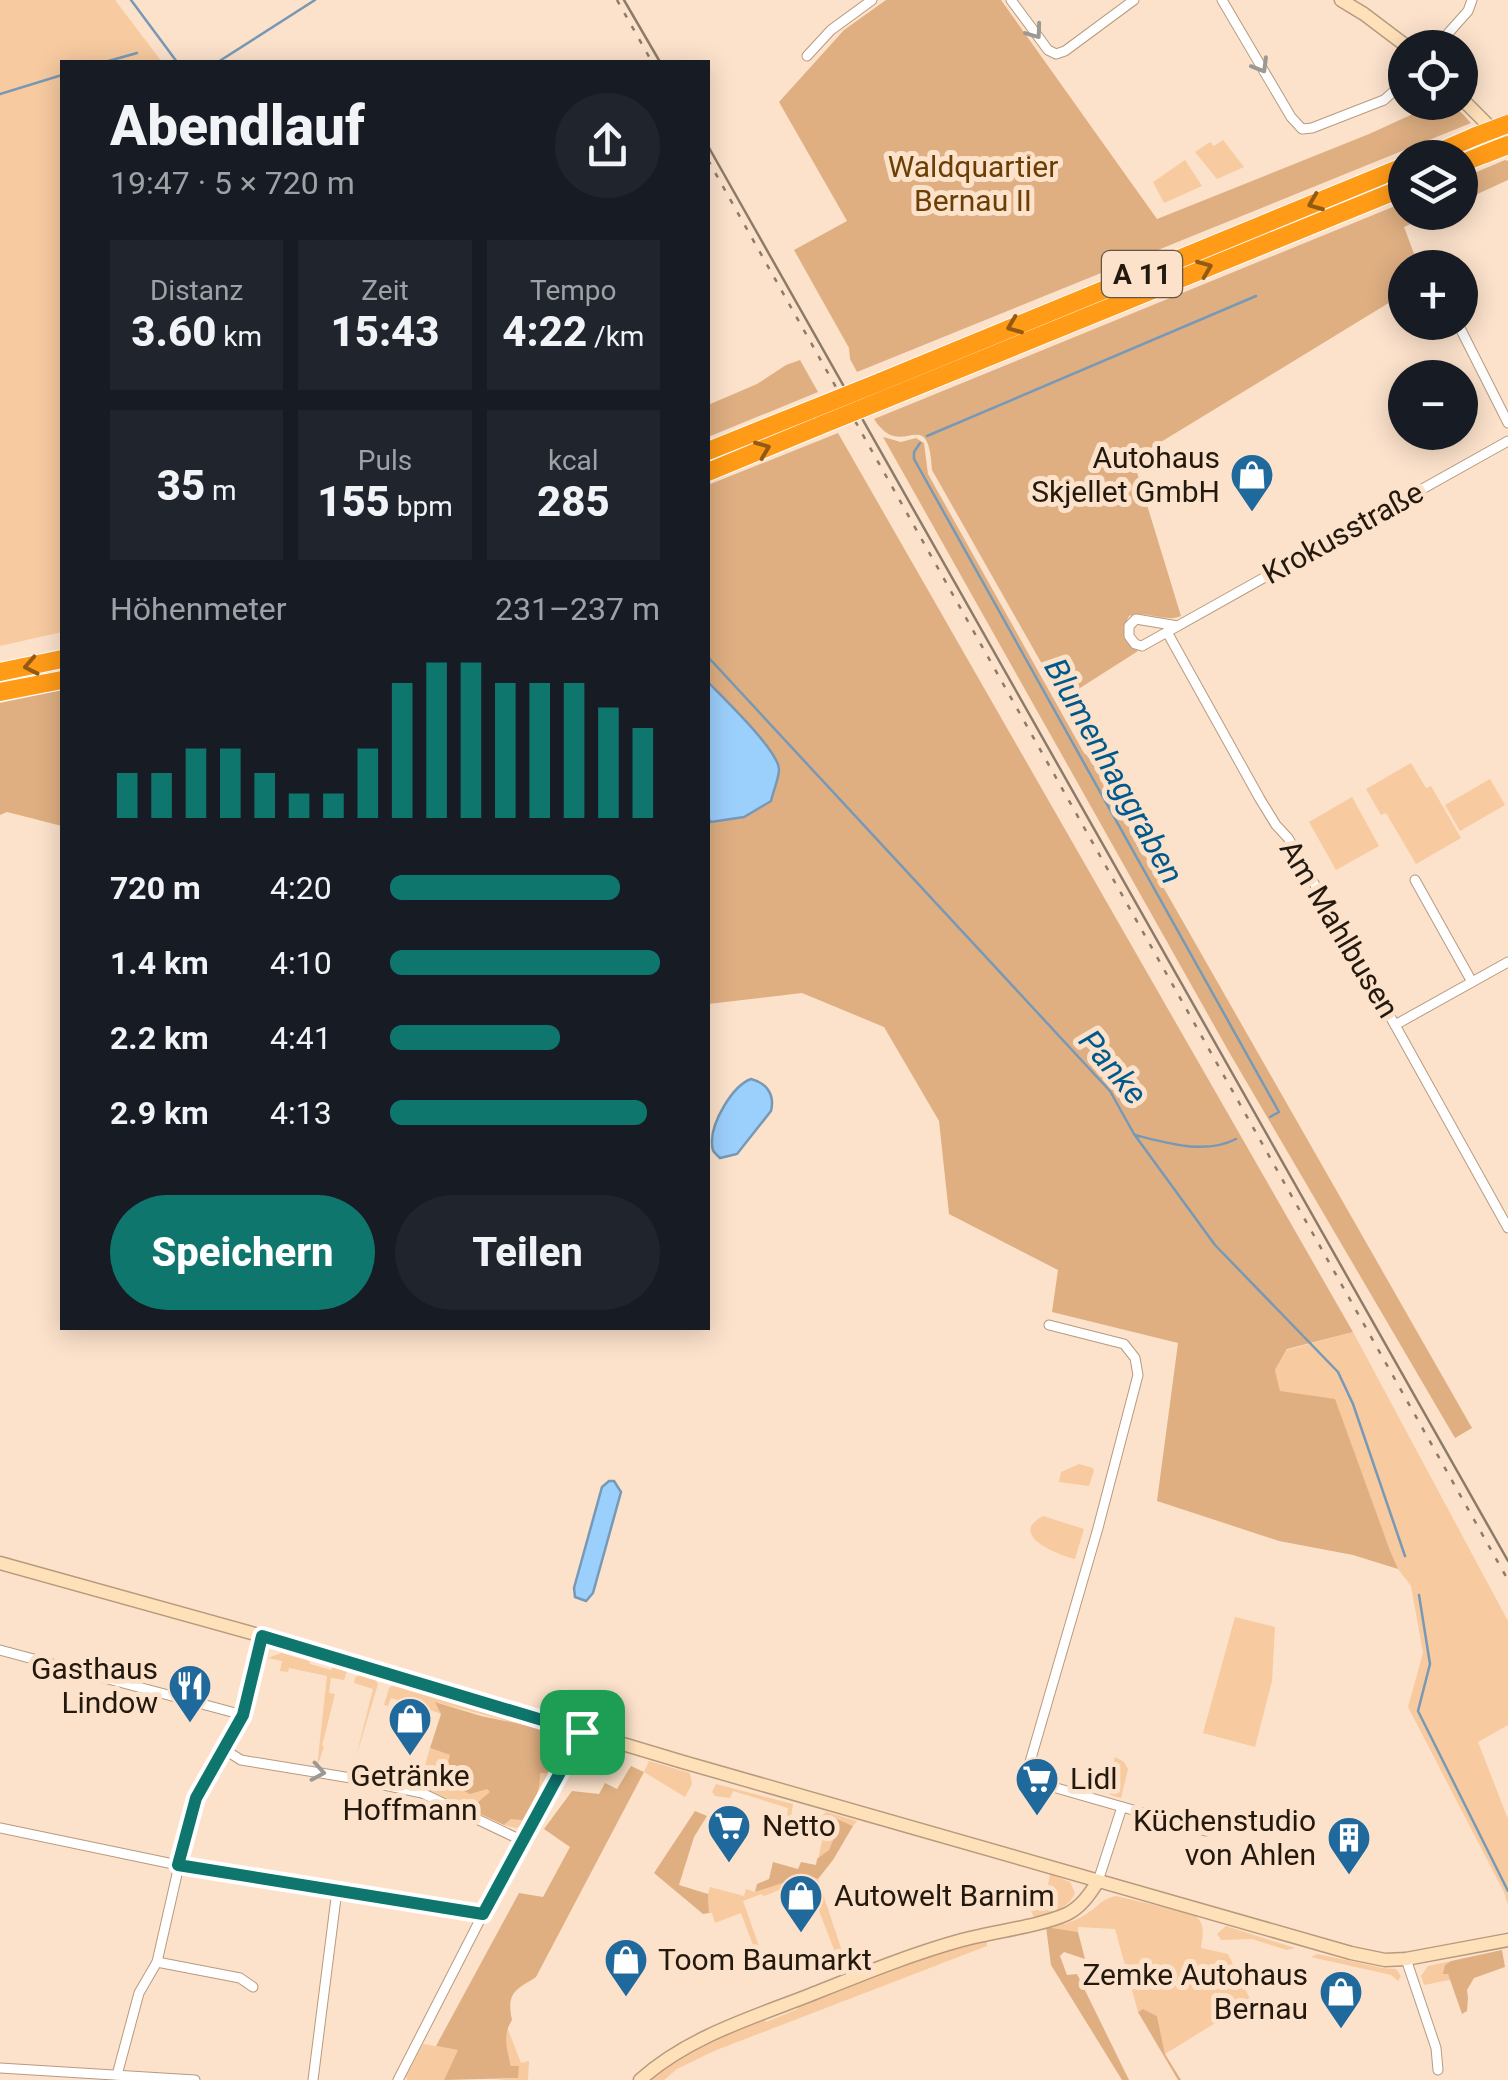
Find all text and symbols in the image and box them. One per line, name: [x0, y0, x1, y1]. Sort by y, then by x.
one-way arrow: [1024, 21, 1041, 39]
map controls: [1388, 30, 1478, 450]
button: locate: [1388, 30, 1478, 120]
one-way arrow: [1249, 55, 1268, 73]
button: share: [555, 93, 660, 198]
text: Abendlauf: [110, 94, 365, 158]
button: layers: [1388, 140, 1478, 230]
park label: Waldquartier Bernau II: [888, 149, 1058, 218]
text: 19:47 · 5 × 720 m: [110, 164, 355, 202]
one-way arrow: [1307, 191, 1325, 211]
button: +: [1388, 250, 1478, 340]
road number: A 11: [1102, 251, 1182, 297]
one-way arrow: [1195, 260, 1213, 280]
text: Distanz: [150, 274, 243, 307]
text: Zeit: [361, 274, 409, 307]
text: Tempo: [530, 274, 617, 307]
text: 3.60: [131, 307, 216, 356]
text: 15:43: [330, 307, 440, 356]
text: 4:22: [502, 307, 587, 356]
one-way arrow: [1006, 315, 1024, 335]
text: km: [216, 320, 262, 353]
text: /km: [587, 320, 644, 353]
button: −: [1388, 360, 1478, 450]
place label: Autohaus Skjellet GmbH: [1031, 440, 1220, 509]
one-way arrow: [753, 441, 771, 461]
text: Puls: [358, 444, 412, 477]
text: kcal: [548, 444, 599, 477]
shop icon: Autohaus Skjellet GmbH: [1229, 452, 1275, 513]
text: 35: [157, 461, 205, 510]
text: m: [205, 474, 237, 507]
street label: Krokusstraße: [1256, 474, 1429, 591]
text: 155: [317, 477, 390, 526]
text: 285: [537, 477, 610, 526]
text: bpm: [390, 490, 453, 523]
text: Höhenmeter: [110, 590, 287, 628]
text: 231–237 m: [495, 590, 660, 628]
water label: Blumenhaggraben: [1036, 652, 1192, 890]
one-way arrow: [23, 654, 40, 675]
street label: Am Mahlbusen: [1273, 834, 1406, 1024]
text: 720 m: [110, 869, 201, 907]
text: 4:20: [270, 869, 332, 907]
text: 1.4 km: [110, 944, 209, 982]
text: 4:10: [270, 944, 332, 982]
text: 2.2 km: [110, 1019, 209, 1057]
text: 4:41: [270, 1019, 332, 1057]
water label: Panke: [1071, 1022, 1155, 1112]
text: 2.9 km: [110, 1094, 209, 1132]
text: 4:13: [270, 1094, 332, 1132]
button: Speichern: [110, 1195, 375, 1310]
button: Teilen: [395, 1195, 660, 1310]
place label: Gasthaus Lindow: [31, 1651, 158, 1720]
restaurant icon: Gasthaus Lindow: [167, 1663, 213, 1724]
pin: [540, 1690, 625, 1775]
shop icon: Getränke Hoffmann: [387, 1696, 433, 1757]
icon: arrive: [555, 1705, 610, 1760]
supermarket icon: Lidl: [1014, 1756, 1060, 1817]
place label: Getränke Hoffmann: [342, 1758, 478, 1827]
one-way arrow: [310, 1761, 326, 1782]
place label: Lidl: [1070, 1761, 1118, 1796]
supermarket icon: Netto: [706, 1803, 752, 1864]
place label: Küchenstudio von Ahlen: [1133, 1803, 1316, 1872]
place label: Netto: [762, 1808, 836, 1843]
building icon: Küchenstudio von Ahlen: [1326, 1815, 1372, 1876]
shop icon: Autowelt Barnim: [778, 1873, 824, 1934]
place label: Autowelt Barnim: [834, 1878, 1055, 1913]
shop icon: Toom Baumarkt: [603, 1937, 649, 1998]
place label: Toom Baumarkt: [658, 1942, 872, 1977]
place label: Zemke Autohaus Bernau: [1082, 1957, 1308, 2026]
shop icon: Zemke Autohaus Bernau: [1318, 1969, 1364, 2030]

